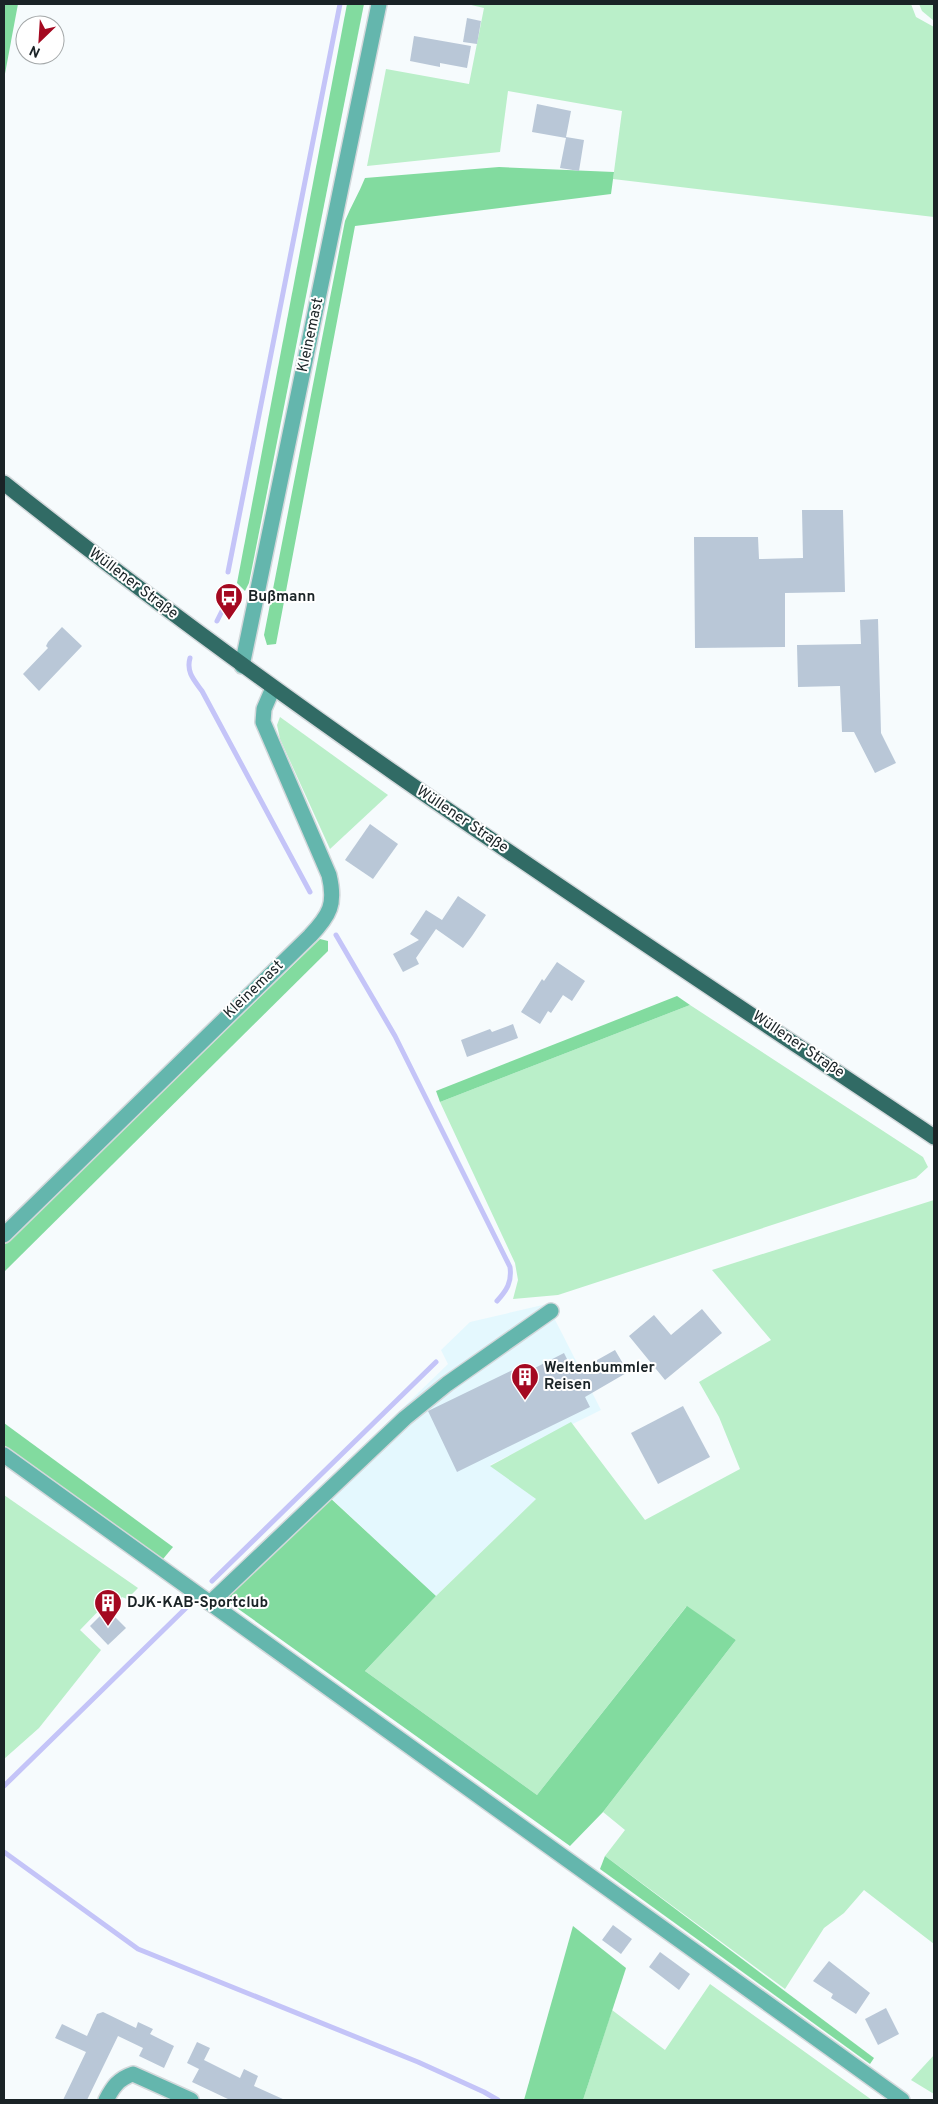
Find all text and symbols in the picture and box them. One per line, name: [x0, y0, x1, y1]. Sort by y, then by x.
north arrow: [15, 15, 65, 65]
text: N: [27, 41, 43, 60]
street label: Kleinemast: [294, 296, 328, 374]
street label: Wüllener Straße: [85, 544, 181, 624]
bus stop icon: Bußmann: [214, 582, 244, 621]
place label: Bußmann: [248, 588, 315, 607]
street label: Wüllener Straße: [412, 782, 512, 858]
street label: Kleinemast: [220, 957, 288, 1023]
street label: Wüllener Straße: [748, 1007, 848, 1083]
place label: Weltenbummler Reisen: [544, 1359, 656, 1395]
building icon: Weltenbummler Reisen: [510, 1362, 540, 1401]
building icon: DJK-KAB-Sportclub: [93, 1588, 123, 1627]
place label: DJK-KAB-Sportclub: [127, 1594, 268, 1613]

